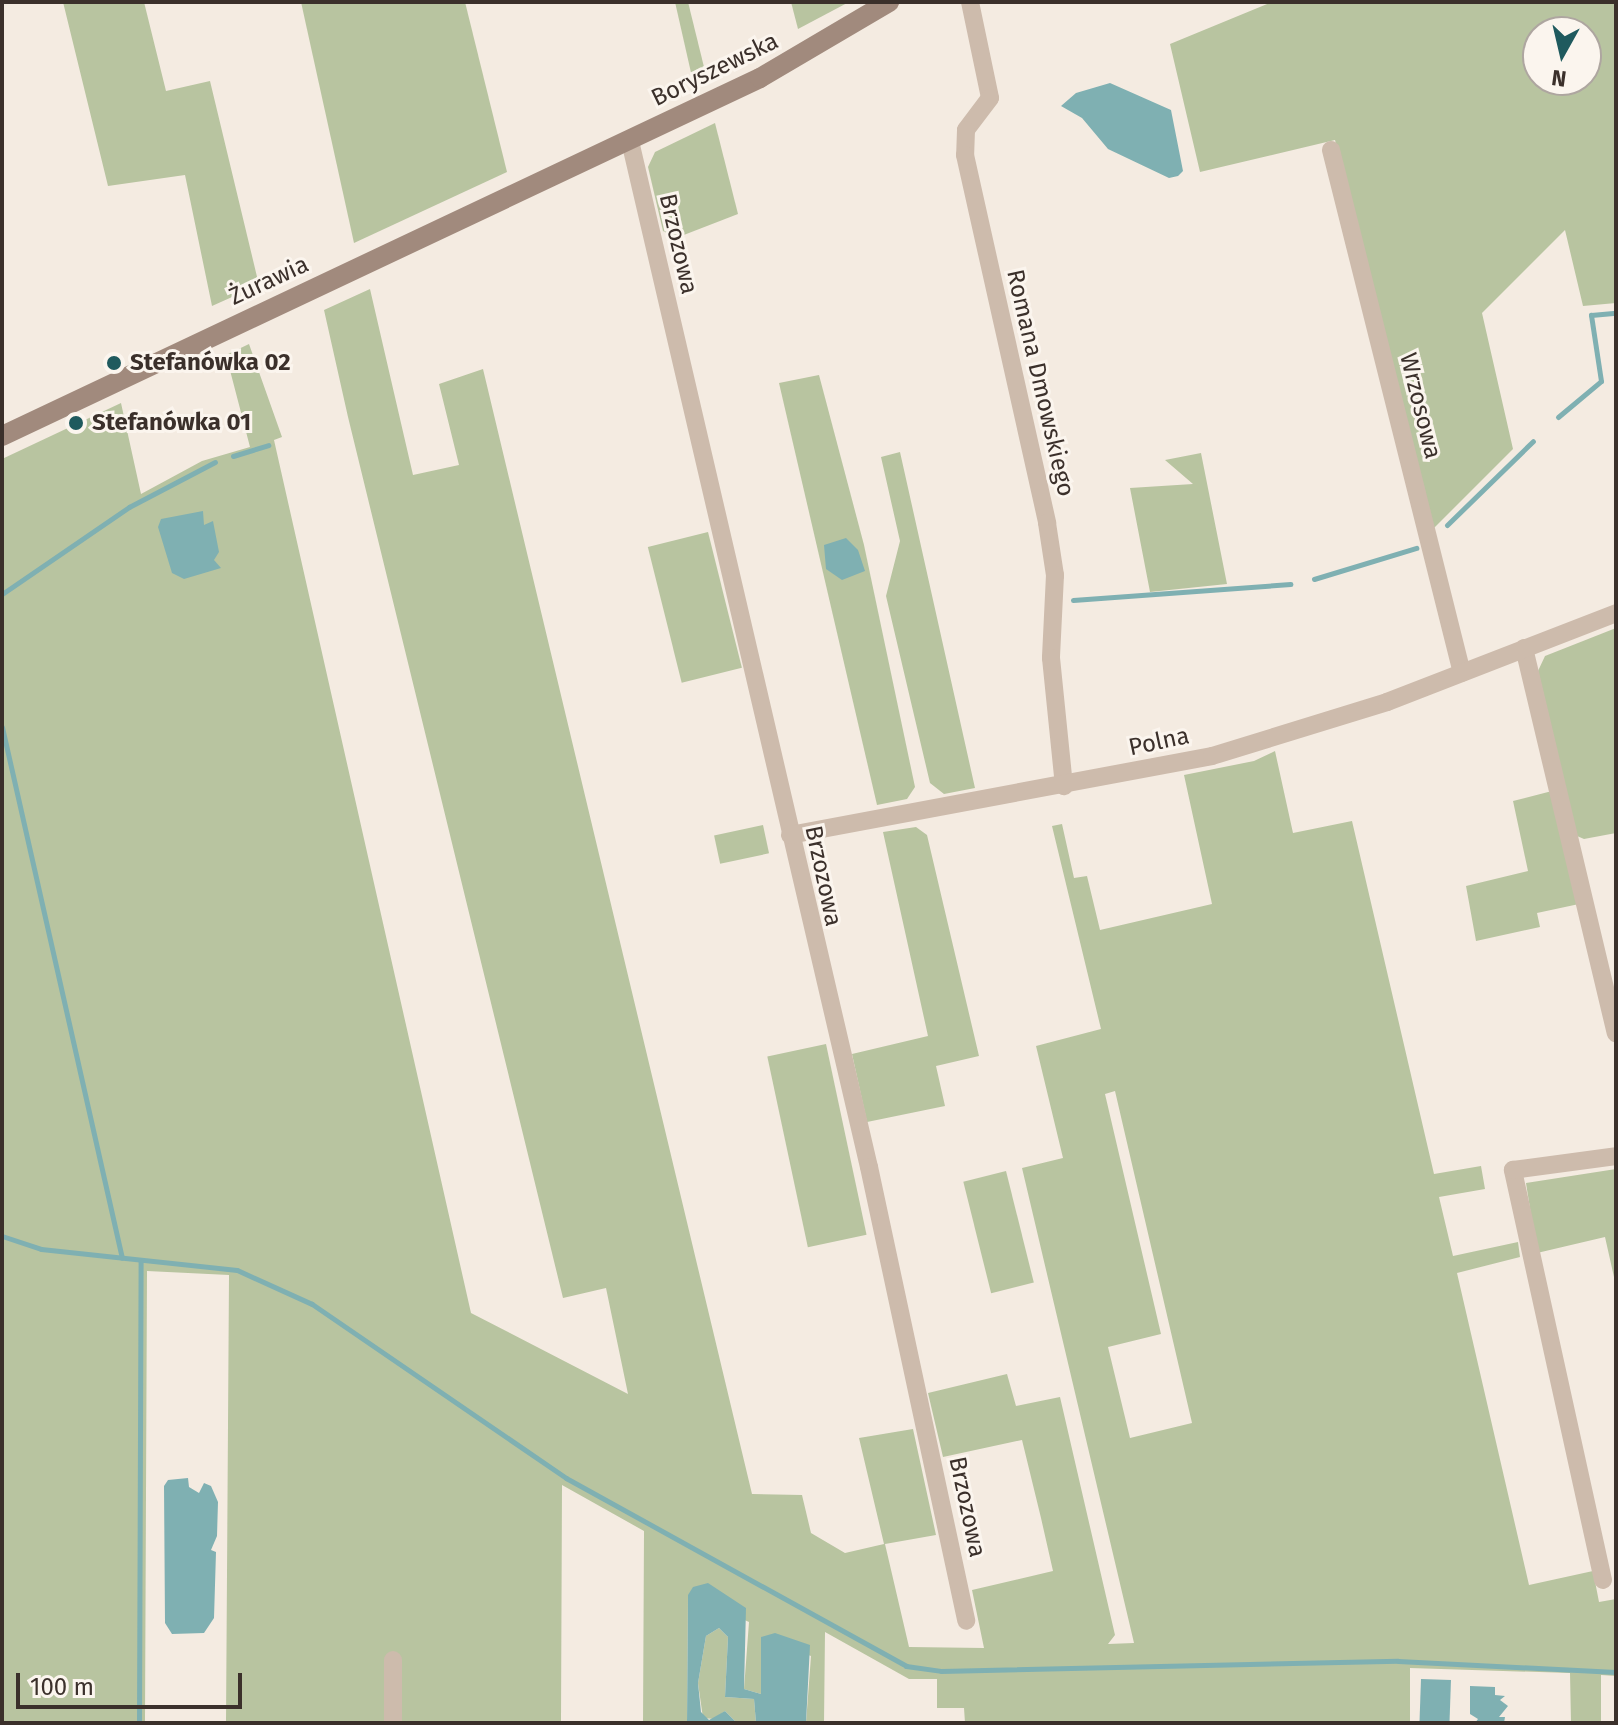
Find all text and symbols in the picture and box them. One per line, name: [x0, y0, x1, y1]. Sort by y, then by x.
north arrow: [1522, 16, 1602, 96]
street label: Boryszewska: [647, 27, 783, 113]
text: N: [1550, 64, 1568, 93]
street label: Brzozowa: [652, 191, 704, 297]
street label: Żurawia: [225, 250, 313, 312]
street label: Romana Dmowskiego: [1000, 267, 1080, 499]
place label: Stefanówka 02: [130, 349, 291, 377]
street label: Wrzosowa: [1393, 350, 1447, 462]
marker: Stefanówka 02: [105, 354, 123, 372]
place label: Stefanówka 01: [92, 409, 251, 437]
marker: Stefanówka 01: [67, 414, 85, 432]
street label: Polna: [1126, 722, 1192, 762]
street label: Brzozowa: [798, 823, 848, 929]
street label: Brzozowa: [942, 1454, 992, 1560]
scale bar: [20, 1657, 246, 1707]
text: 100 m: [30, 1673, 94, 1701]

